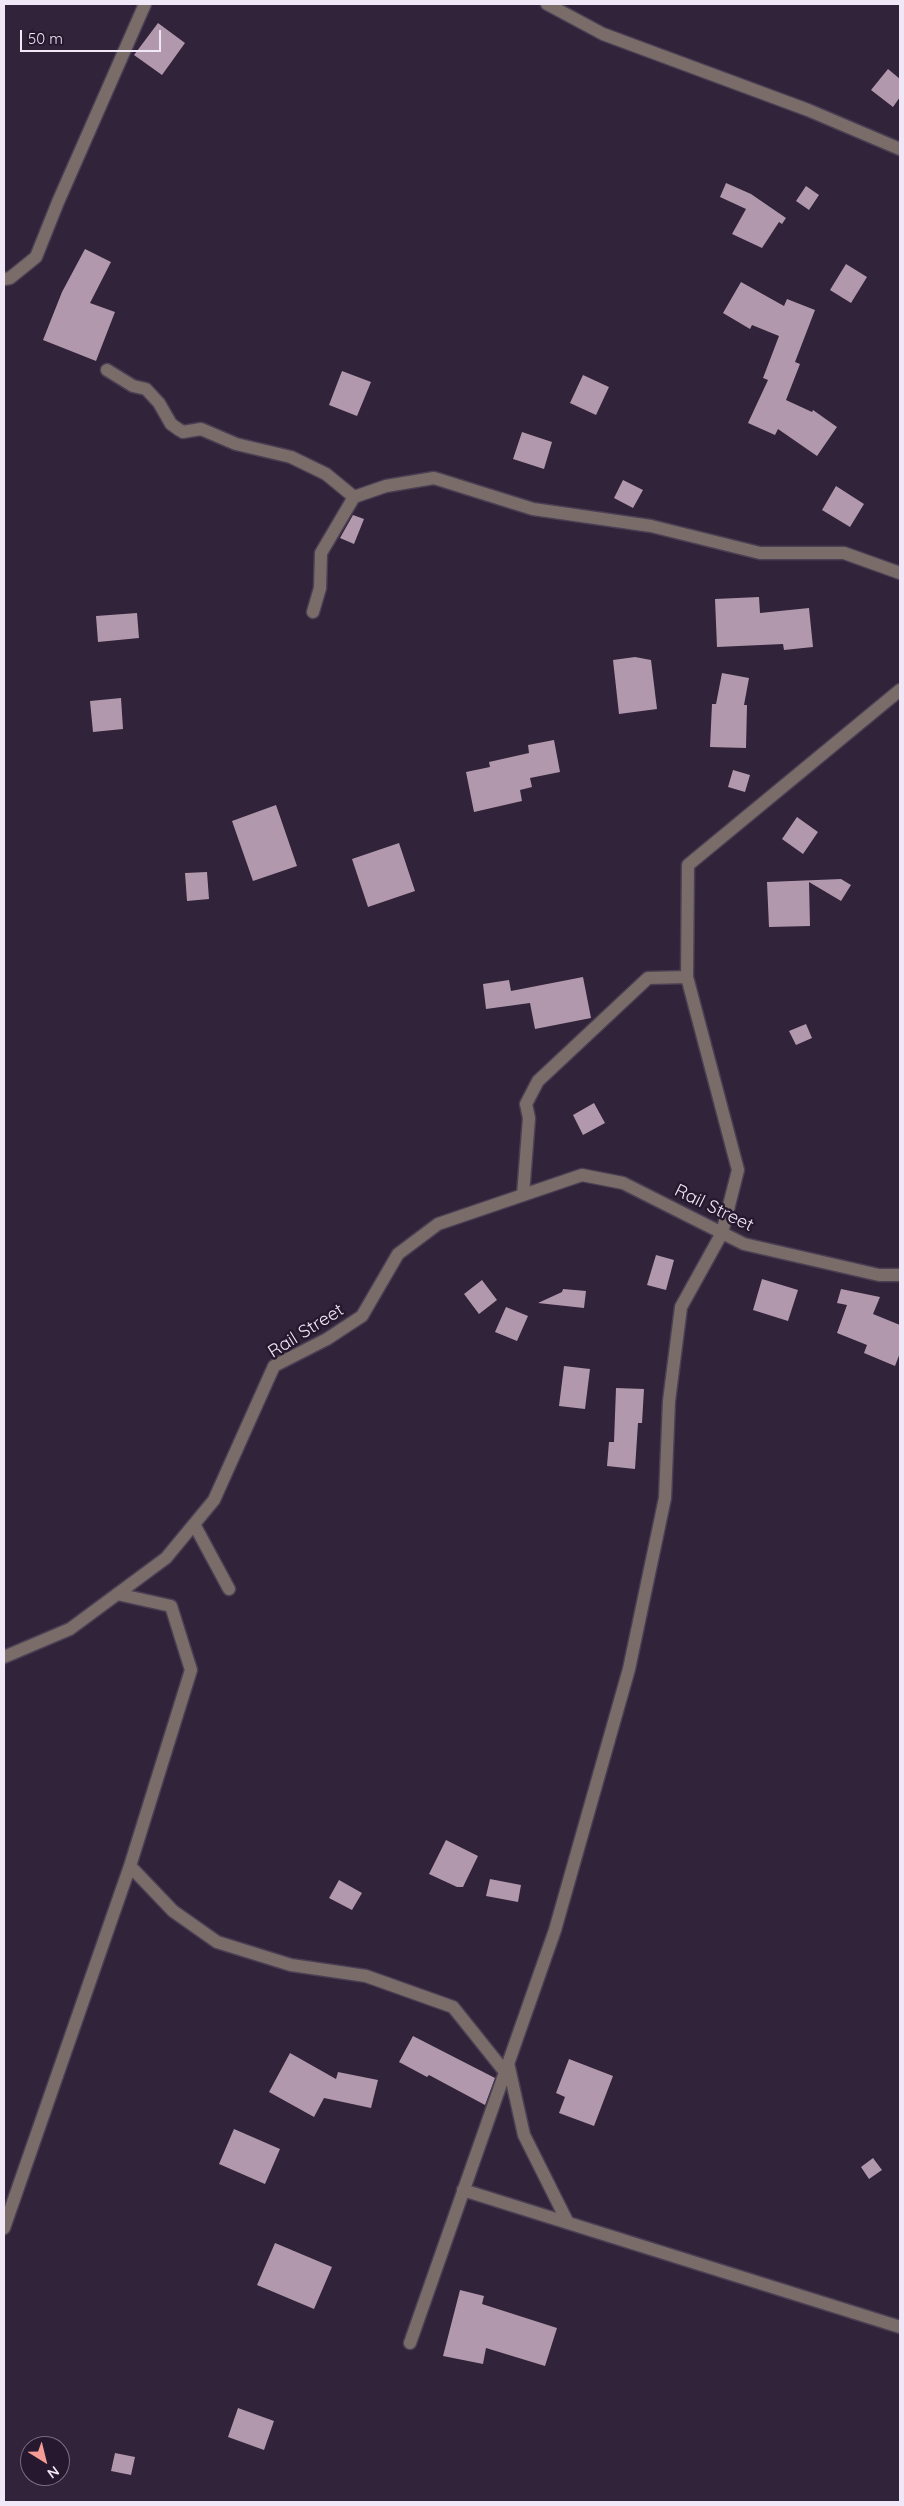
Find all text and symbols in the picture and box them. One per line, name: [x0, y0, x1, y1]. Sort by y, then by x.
scale bar: [22, 20, 164, 52]
text: 50 m: [28, 29, 63, 48]
street label: Rail Street: [671, 1180, 757, 1236]
street label: Rail Street: [264, 1299, 348, 1363]
north arrow: [20, 2436, 70, 2486]
text: N: [44, 2462, 63, 2483]

